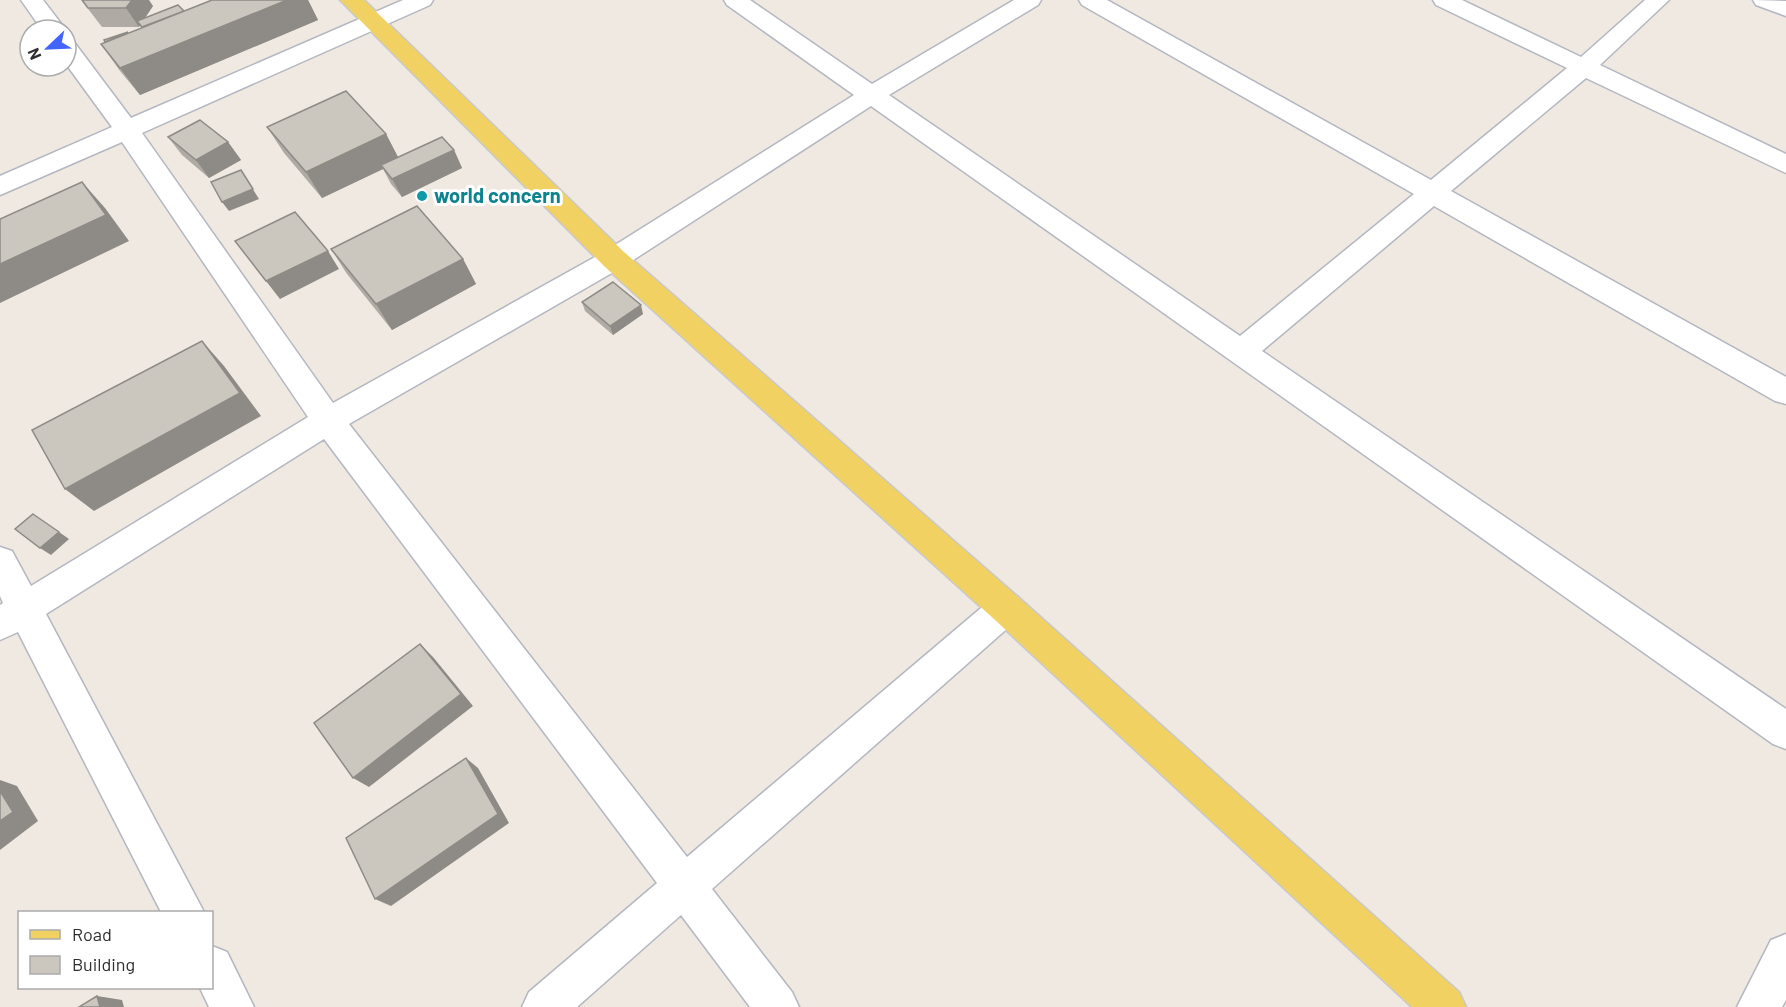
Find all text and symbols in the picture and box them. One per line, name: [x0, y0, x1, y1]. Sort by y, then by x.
north arrow: [18, 18, 78, 78]
text: N: [23, 45, 45, 63]
place label: world concern: [434, 183, 561, 207]
marker: world concern: [415, 189, 429, 203]
legend: [18, 911, 213, 989]
text: Road: [72, 923, 112, 945]
text: Building: [72, 953, 135, 975]

